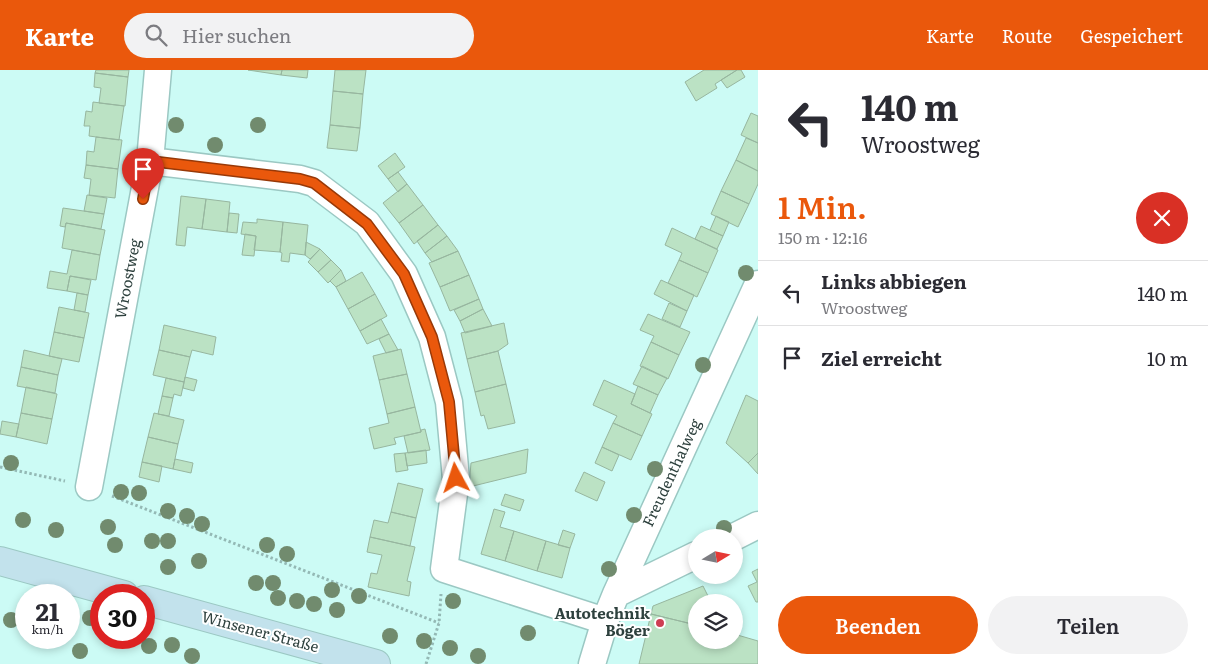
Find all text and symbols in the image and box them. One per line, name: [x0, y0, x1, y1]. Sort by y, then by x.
search box: [124, 13, 474, 58]
text: Karte: [25, 18, 94, 53]
icon: search: [142, 21, 170, 49]
text: Hier suchen: [182, 21, 291, 49]
text: Karte: [926, 22, 974, 49]
text: Route: [1002, 22, 1052, 49]
text: Gespeichert: [1080, 22, 1183, 49]
text: 140 m: [861, 80, 959, 132]
icon: left: [778, 90, 843, 155]
text: Wroostweg: [861, 127, 980, 160]
pin: [122, 148, 164, 199]
icon: arrive: [129, 155, 157, 183]
text: 1 Min.: [778, 184, 867, 228]
button: close: [1136, 192, 1188, 244]
text: 150 m · 12:16: [778, 225, 867, 249]
street label: Wroostweg: [107, 236, 146, 321]
text: Links abbiegen: [821, 267, 967, 295]
icon: left: [778, 279, 806, 307]
text: 140 m: [1137, 279, 1188, 307]
text: Wroostweg: [821, 295, 908, 319]
icon: arrive: [778, 344, 806, 372]
text: Ziel erreicht: [821, 344, 942, 372]
text: 10 m: [1147, 344, 1188, 372]
street label: Freudenthalweg: [636, 414, 706, 530]
position arrow: [429, 451, 481, 503]
north arrow: [688, 529, 742, 584]
map controls: [688, 529, 743, 649]
speed limit sign: 30: [90, 584, 155, 649]
text: 21: [36, 592, 59, 629]
button: layers: [688, 594, 743, 649]
button: Beenden: [778, 596, 978, 654]
button: Teilen: [988, 596, 1188, 654]
place label: Autotechnik Böger: [554, 601, 651, 641]
street label: Winsener Straße: [199, 604, 322, 657]
marker: Autotechnik Böger: [654, 617, 666, 629]
text: km/h: [32, 620, 63, 638]

